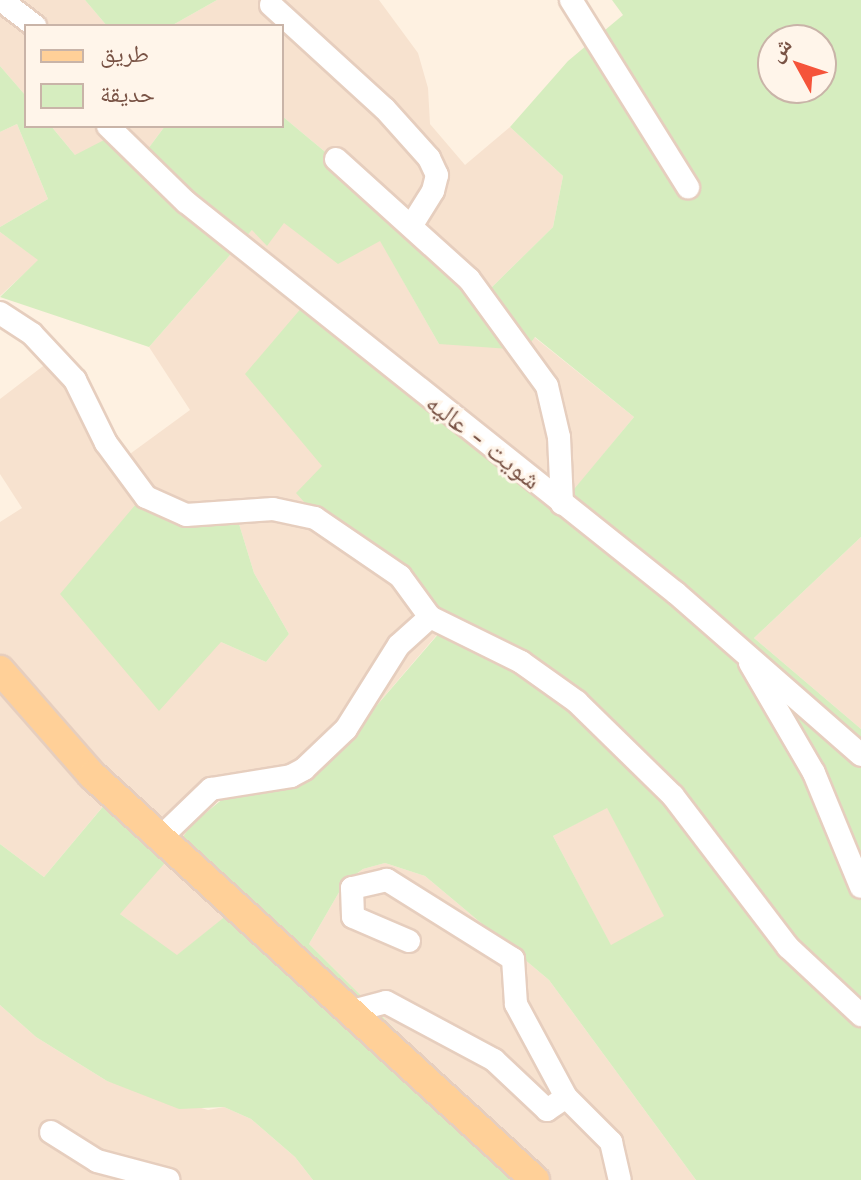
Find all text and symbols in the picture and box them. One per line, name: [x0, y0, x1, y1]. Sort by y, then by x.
legend: [24, 24, 284, 128]
north arrow: [757, 24, 837, 104]
text: ش: [763, 33, 797, 67]
text: طريق: [100, 40, 149, 68]
text: حديقة: [100, 80, 155, 108]
street label: شويت - عاليه: [420, 388, 546, 496]

